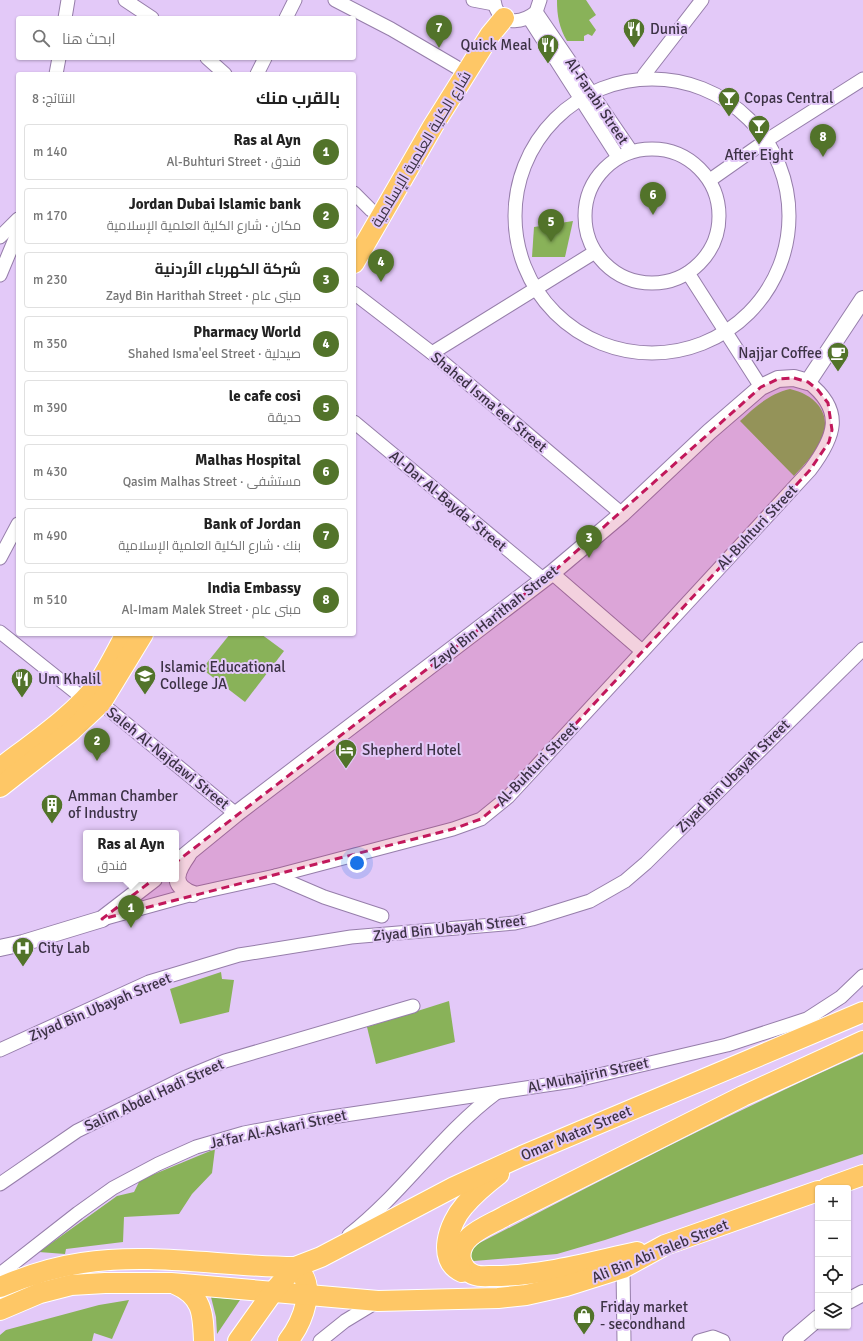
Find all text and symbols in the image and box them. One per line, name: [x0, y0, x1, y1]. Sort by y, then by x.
pin: 7: [426, 15, 452, 48]
search box: [16, 16, 356, 60]
restaurant icon: Dunia: [621, 16, 647, 49]
place label: Dunia: [650, 20, 688, 38]
icon: search: [30, 27, 52, 49]
text: ابحث هنا: [62, 30, 115, 48]
restaurant icon: Quick Meal: [535, 32, 561, 65]
place label: Quick Meal: [460, 36, 532, 54]
street label: Al-Farabi Street: [561, 54, 633, 148]
street label: شارع الكلية العلمية الإسلامية: [367, 68, 477, 231]
bar icon: Copas Central: [716, 85, 742, 118]
text: بالقرب منك: [256, 88, 340, 109]
place label: Copas Central: [744, 89, 833, 107]
text: النتائج: 8: [32, 91, 76, 107]
bar icon: After Eight: [746, 113, 772, 146]
pin: 8: [810, 124, 836, 157]
text: Ras al Ayn: [234, 131, 301, 149]
text: 140 m: [33, 144, 67, 160]
text: 1: [322, 144, 330, 160]
place label: After Eight: [725, 146, 793, 164]
text: فندق · Al-Buhturi Street: [166, 154, 301, 170]
pin: 6: [640, 182, 666, 215]
text: Jordan Dubai Islamic bank: [129, 195, 301, 213]
text: 170 m: [33, 208, 67, 224]
text: 2: [322, 208, 330, 224]
pin: 5: [538, 209, 564, 242]
text: مكان · شارع الكلية العلمية الإسلامية: [107, 218, 301, 234]
pin: 4: [368, 249, 394, 282]
text: شركة الكهرباء الأردنية: [155, 260, 301, 278]
text: 230 m: [33, 272, 67, 288]
text: 3: [322, 272, 330, 288]
text: مبنى عام · Zayd Bin Harithah Street: [106, 288, 301, 304]
text: Pharmacy World: [193, 323, 301, 341]
text: 350 m: [33, 336, 67, 352]
text: 4: [322, 336, 330, 352]
cafe icon: Najjar Coffee: [825, 340, 851, 373]
place label: Najjar Coffee: [738, 344, 822, 362]
text: صيدلية · Shahed Isma'eel Street: [128, 346, 301, 362]
street label: Shahed Isma'eel Street: [427, 348, 551, 456]
text: le cafe cosi: [229, 387, 301, 405]
text: 390 m: [33, 400, 67, 416]
text: 5: [322, 400, 330, 416]
text: حديقة: [268, 410, 301, 426]
street label: Al-Dar Al-Bayda' Street: [386, 447, 510, 555]
text: Malhas Hospital: [195, 451, 301, 469]
text: 430 m: [33, 464, 67, 480]
text: 6: [322, 464, 330, 480]
text: مستشفى · Qasim Malhas Street: [123, 474, 301, 490]
street label: Al-Buhturi Street: [713, 481, 801, 573]
text: Bank of Jordan: [204, 515, 301, 533]
pin: 3: [576, 525, 602, 558]
text: 490 m: [33, 528, 67, 544]
text: 7: [322, 528, 330, 544]
text: بنك · شارع الكلية العلمية الإسلامية: [118, 538, 301, 554]
street label: Zayd Bin Harithah Street: [426, 561, 562, 673]
text: India Embassy: [207, 579, 301, 597]
text: 510 m: [33, 592, 67, 608]
text: 8: [322, 592, 330, 608]
text: مبنى عام · Al-Imam Malek Street: [122, 602, 301, 618]
place label: Islamic Educational College JA: [160, 658, 286, 693]
school or university icon: Islamic Educational College JA: [132, 663, 158, 696]
restaurant icon: Um Khalil: [9, 666, 35, 699]
place label: Um Khalil: [38, 670, 101, 688]
street label: Saleh Al-Najdawi Street: [103, 703, 233, 813]
street label: Ziyad Bin Ubayah Street: [673, 716, 793, 836]
street label: Al-Buhturi Street: [492, 718, 582, 810]
pin: 2: [84, 728, 110, 761]
hotel icon: Shepherd Hotel: [333, 737, 359, 770]
place label: Shepherd Hotel: [362, 741, 461, 759]
place label: Amman Chamber of Industry: [68, 787, 178, 822]
building icon: Amman Chamber of Industry: [39, 792, 65, 825]
popup: [83, 830, 179, 882]
text: Ras al Ayn: [97, 835, 165, 853]
your location: [347, 853, 367, 873]
text: فندق: [97, 858, 127, 874]
pin: 1: [118, 895, 144, 928]
street label: Ziyad Bin Ubayah Street: [372, 911, 526, 945]
hospital icon: City Lab: [10, 935, 36, 968]
place label: City Lab: [38, 939, 90, 957]
street label: Ziyad Bin Ubayah Street: [26, 969, 174, 1045]
street label: Al-Muhajirin Street: [526, 1053, 650, 1097]
street label: Salim Abdel Hadi Street: [81, 1055, 227, 1135]
street label: Omar Matar Street: [518, 1102, 634, 1164]
street label: Jaʻfar Al-Askari Street: [208, 1106, 348, 1152]
map controls: [815, 1185, 851, 1329]
button: +: [815, 1185, 851, 1221]
street label: Ali Bin Abi Taleb Street: [589, 1215, 731, 1287]
button: −: [815, 1221, 851, 1257]
button: locate: [815, 1257, 851, 1293]
button: layers: [815, 1293, 851, 1329]
place label: Friday market - secondhand: [600, 1298, 688, 1333]
shop icon: Friday market - secondhand: [571, 1303, 597, 1336]

